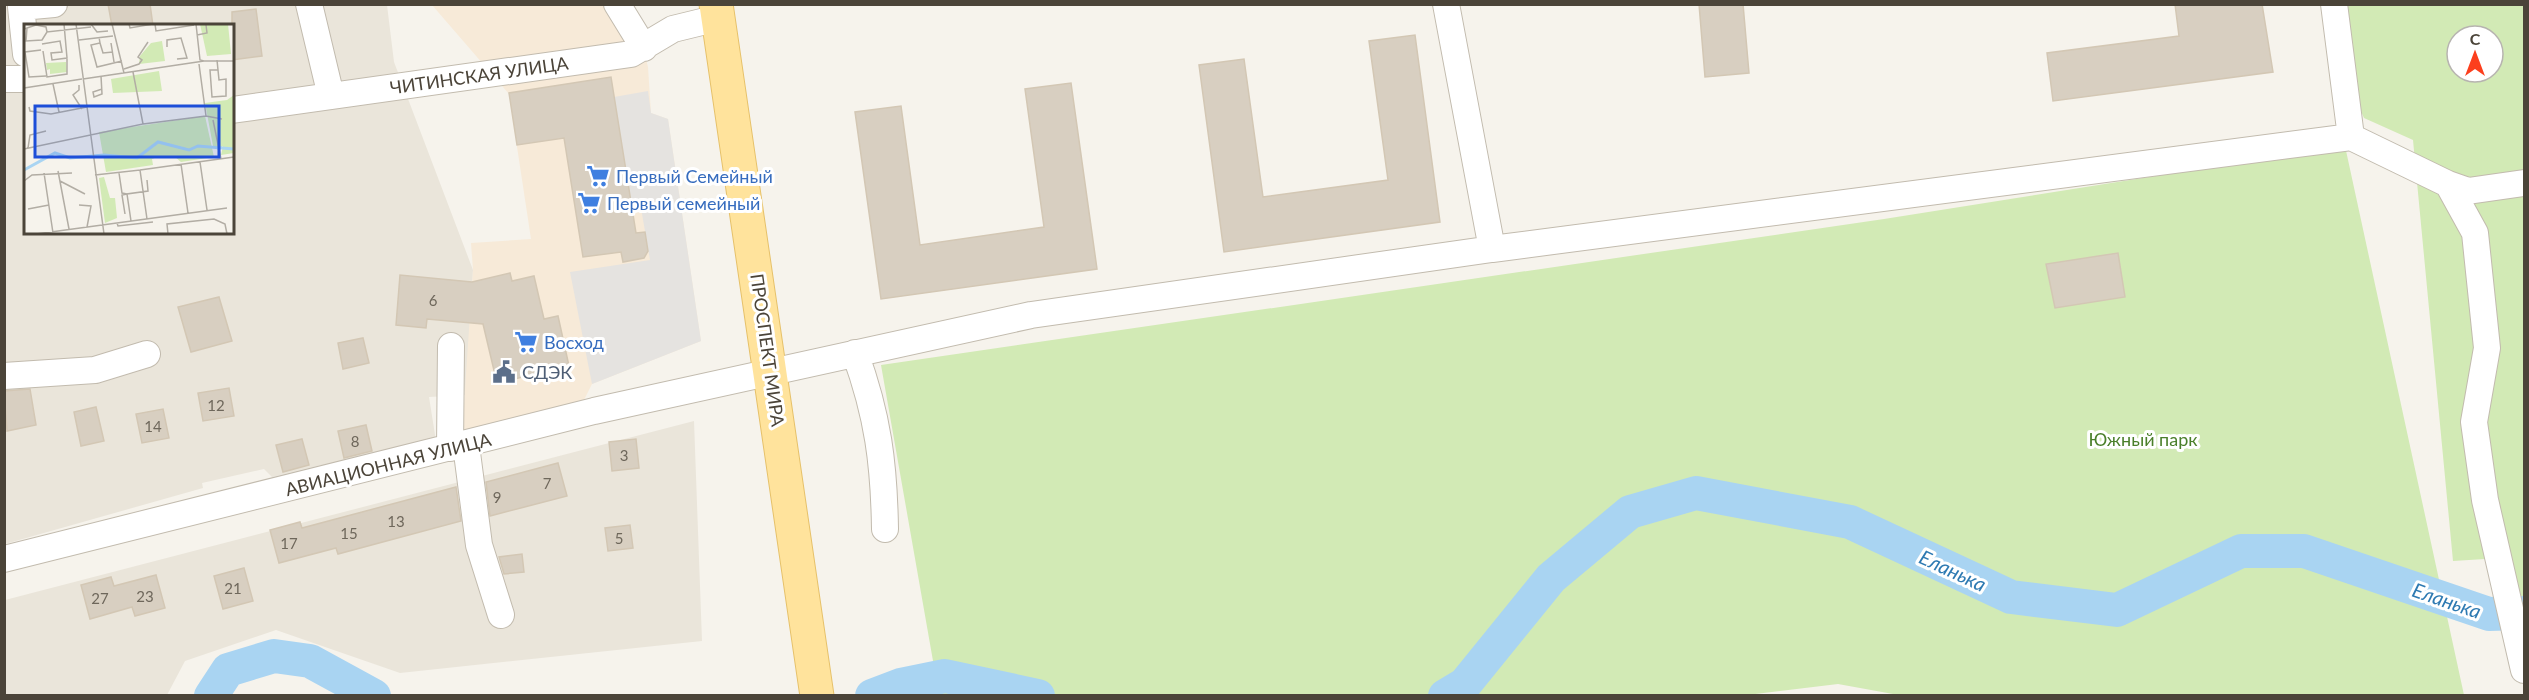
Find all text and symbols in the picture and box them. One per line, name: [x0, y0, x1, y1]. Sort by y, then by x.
inset map: [24, 24, 234, 234]
north arrow: [2445, 24, 2505, 84]
text: С: [2470, 29, 2481, 48]
street label: ЧИТИНСКАЯ УЛИЦА: [388, 51, 570, 98]
supermarket icon: Первый Семейный: [585, 163, 611, 189]
place label: Первый Семейный: [616, 165, 773, 187]
supermarket icon: Первый семейный: [576, 190, 602, 216]
place label: Первый семейный: [607, 192, 760, 214]
street label: ПРОСПЕКТ МИРА: [746, 272, 790, 429]
house number: 6: [429, 291, 438, 309]
supermarket icon: Восход: [513, 329, 539, 355]
place label: Восход: [544, 331, 604, 353]
public building icon: СДЭК: [491, 359, 517, 385]
place label: СДЭК: [522, 361, 572, 383]
house number: 12: [207, 396, 225, 414]
house number: 14: [144, 417, 162, 435]
street label: АВИАЦИОННАЯ УЛИЦА: [283, 428, 494, 500]
park label: Южный парк: [2088, 428, 2198, 450]
house number: 8: [351, 432, 359, 450]
house number: 3: [620, 446, 628, 464]
house number: 7: [543, 474, 552, 492]
house number: 9: [493, 488, 501, 506]
house number: 13: [387, 512, 405, 530]
house number: 15: [340, 524, 358, 542]
house number: 5: [615, 529, 623, 547]
house number: 17: [280, 534, 298, 552]
water label: Еланька: [1916, 544, 1990, 596]
water label: Еланька: [2410, 577, 2484, 623]
house number: 21: [224, 579, 242, 597]
house number: 23: [136, 587, 154, 605]
house number: 27: [91, 589, 109, 607]

